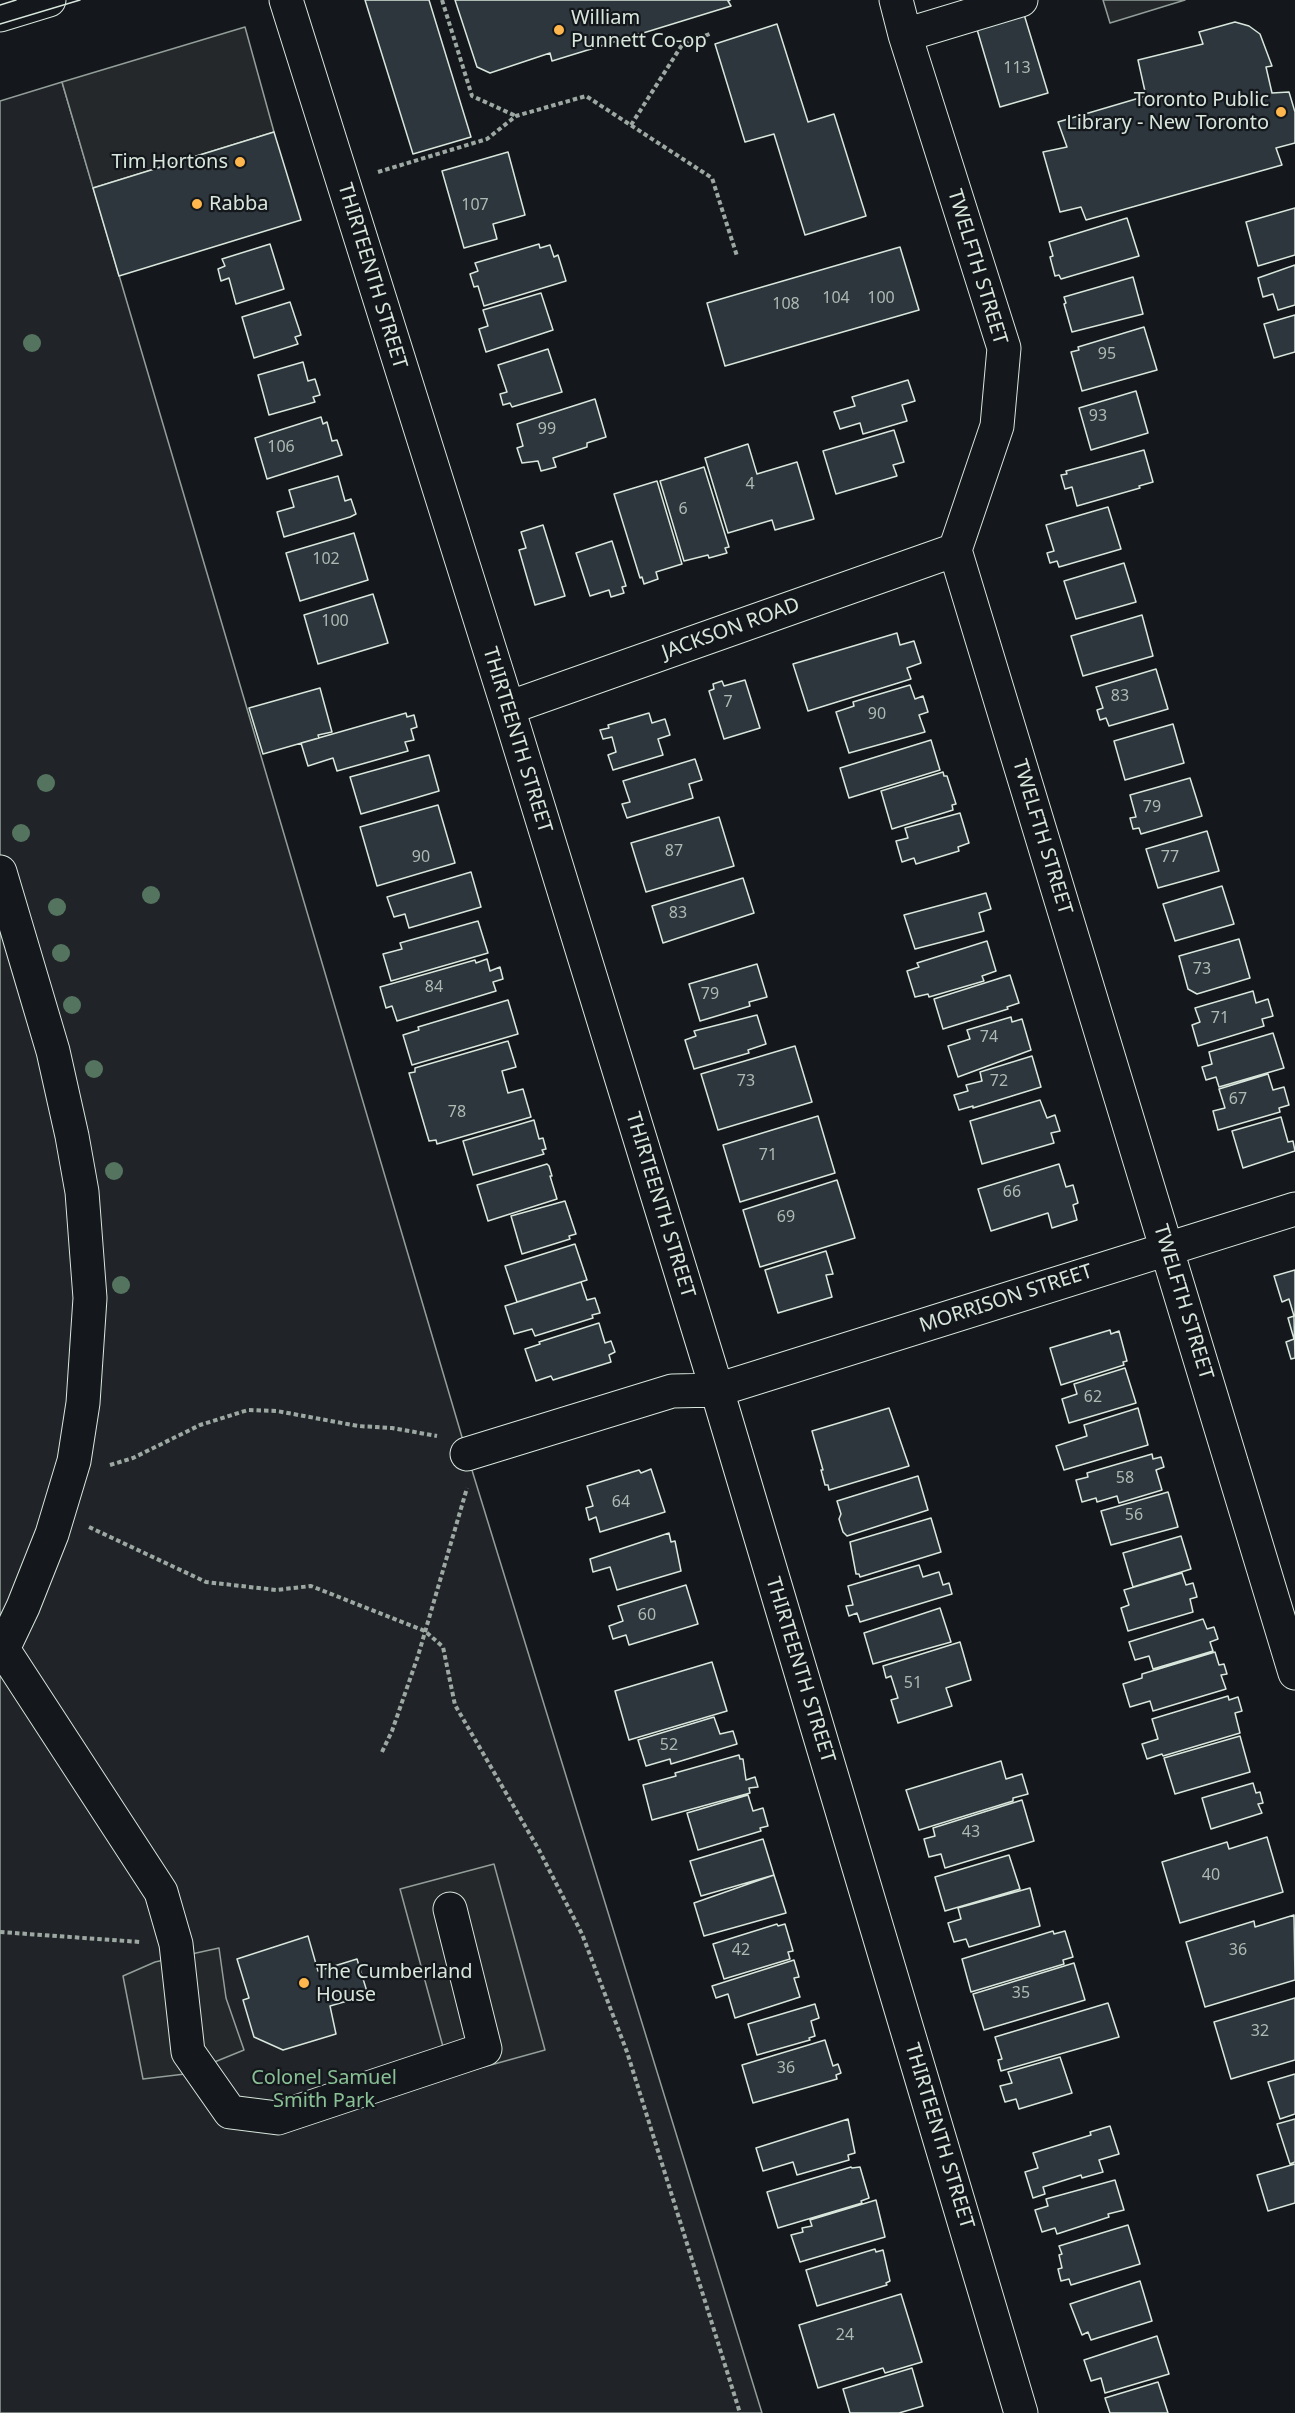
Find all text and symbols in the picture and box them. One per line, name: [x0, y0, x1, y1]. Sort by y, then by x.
place label: William Punnett Co-op: [571, 6, 707, 53]
marker: William Punnett Co-op: [552, 23, 566, 37]
house number: 113: [1003, 58, 1031, 78]
place label: Toronto Public Library - New Toronto: [1066, 88, 1269, 135]
marker: Toronto Public Library - New Toronto: [1274, 105, 1288, 119]
place label: Tim Hortons: [111, 150, 228, 174]
marker: Tim Hortons: [233, 155, 247, 169]
street label: THIRTEENTH STREET: [332, 180, 412, 372]
street label: TWELFTH STREET: [942, 187, 1012, 347]
place label: Rabba: [209, 192, 268, 216]
house number: 107: [461, 195, 489, 215]
marker: Rabba: [190, 197, 204, 211]
house number: 104: [822, 288, 850, 308]
house number: 100: [867, 288, 895, 308]
house number: 108: [772, 294, 800, 314]
house number: 95: [1098, 344, 1116, 364]
house number: 93: [1089, 406, 1107, 426]
house number: 99: [538, 419, 556, 439]
house number: 106: [267, 437, 295, 457]
house number: 4: [745, 474, 755, 494]
house number: 6: [678, 499, 688, 519]
house number: 102: [312, 549, 340, 569]
street label: JACKSON ROAD: [659, 593, 803, 665]
house number: 100: [321, 611, 349, 631]
street label: THIRTEENTH STREET: [477, 644, 557, 836]
house number: 83: [1111, 686, 1129, 706]
house number: 7: [723, 692, 733, 712]
house number: 90: [868, 704, 886, 724]
street label: TWELFTH STREET: [1007, 757, 1077, 917]
house number: 79: [1143, 797, 1161, 817]
house number: 87: [665, 841, 683, 861]
house number: 90: [412, 847, 430, 867]
house number: 77: [1161, 847, 1179, 867]
house number: 83: [669, 903, 687, 923]
house number: 73: [1193, 959, 1211, 979]
house number: 84: [425, 977, 443, 997]
house number: 79: [701, 984, 719, 1004]
house number: 71: [1211, 1008, 1229, 1028]
house number: 74: [980, 1027, 998, 1047]
house number: 73: [737, 1071, 755, 1091]
house number: 72: [990, 1071, 1008, 1091]
house number: 67: [1229, 1089, 1247, 1109]
house number: 78: [448, 1102, 466, 1122]
street label: THIRTEENTH STREET: [620, 1109, 700, 1301]
house number: 71: [759, 1145, 777, 1165]
house number: 66: [1003, 1182, 1021, 1202]
house number: 69: [777, 1207, 795, 1227]
street label: TWELFTH STREET: [1148, 1222, 1218, 1382]
street label: MORRISON STREET: [917, 1260, 1095, 1338]
house number: 62: [1084, 1387, 1102, 1407]
house number: 58: [1116, 1468, 1134, 1488]
house number: 64: [612, 1492, 630, 1512]
house number: 56: [1125, 1505, 1143, 1525]
street label: THIRTEENTH STREET: [760, 1574, 840, 1766]
house number: 60: [638, 1605, 656, 1625]
house number: 51: [904, 1673, 922, 1693]
house number: 52: [660, 1735, 678, 1755]
house number: 43: [962, 1822, 980, 1842]
house number: 40: [1202, 1865, 1220, 1885]
house number: 42: [732, 1940, 750, 1960]
house number: 36: [1229, 1940, 1247, 1960]
place label: The Cumberland House: [316, 1960, 473, 2007]
marker: The Cumberland House: [297, 1976, 311, 1990]
house number: 35: [1012, 1983, 1030, 2003]
house number: 32: [1251, 2021, 1269, 2041]
street label: THIRTEENTH STREET: [899, 2040, 979, 2232]
house number: 36: [777, 2058, 795, 2078]
park label: Colonel Samuel Smith Park: [251, 2066, 397, 2113]
house number: 24: [836, 2325, 854, 2345]

